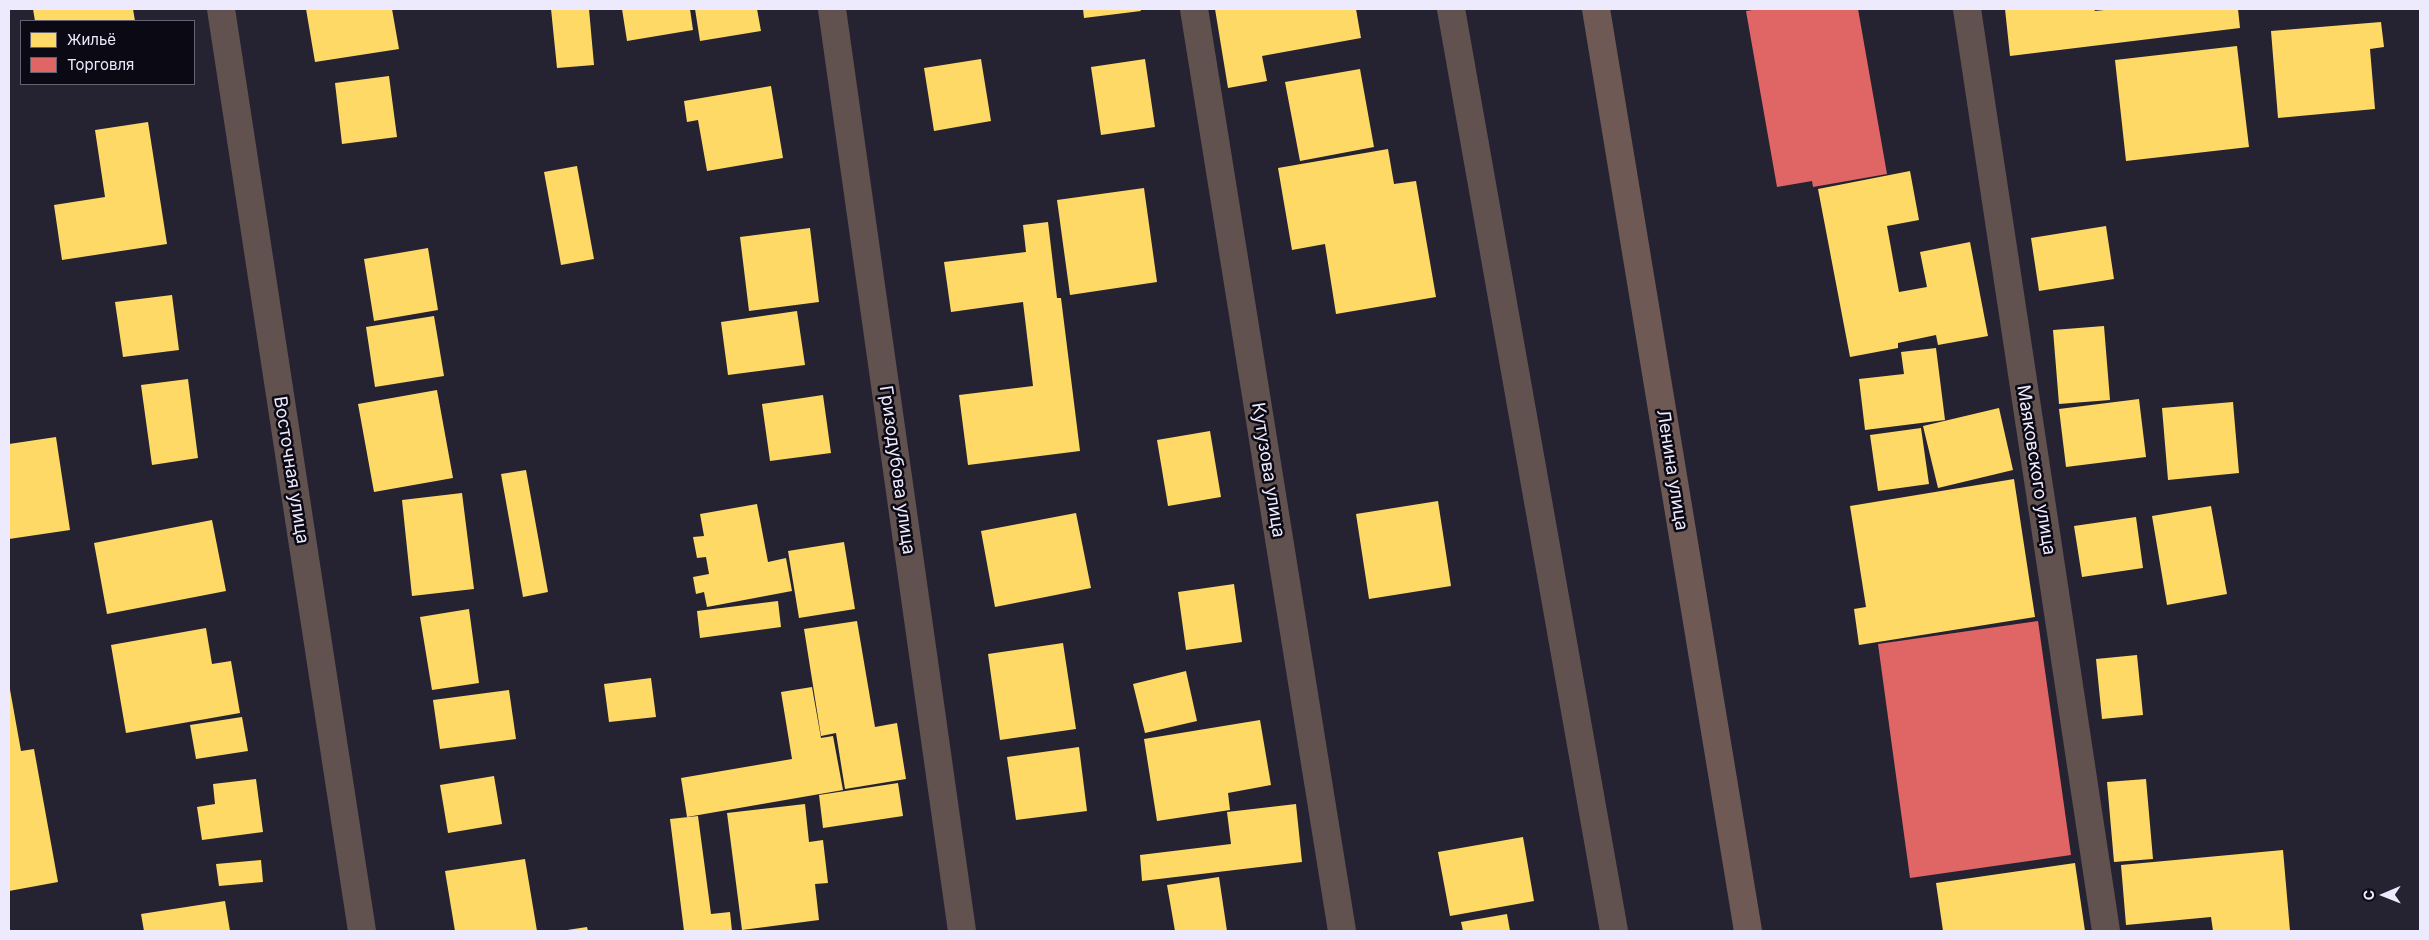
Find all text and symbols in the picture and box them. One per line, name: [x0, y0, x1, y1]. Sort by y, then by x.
legend: [20, 20, 195, 85]
text: Жильё: [67, 30, 116, 49]
text: Торговля: [67, 55, 134, 74]
street label: Гризодубова улица: [874, 384, 920, 556]
street label: Маяковского улица: [2012, 384, 2060, 556]
street label: Восточная улица: [269, 395, 313, 545]
street label: Кутузова улица: [1247, 401, 1289, 539]
street label: Ленина улица: [1652, 408, 1692, 532]
north arrow: [2359, 870, 2409, 920]
text: С: [2360, 890, 2377, 901]

